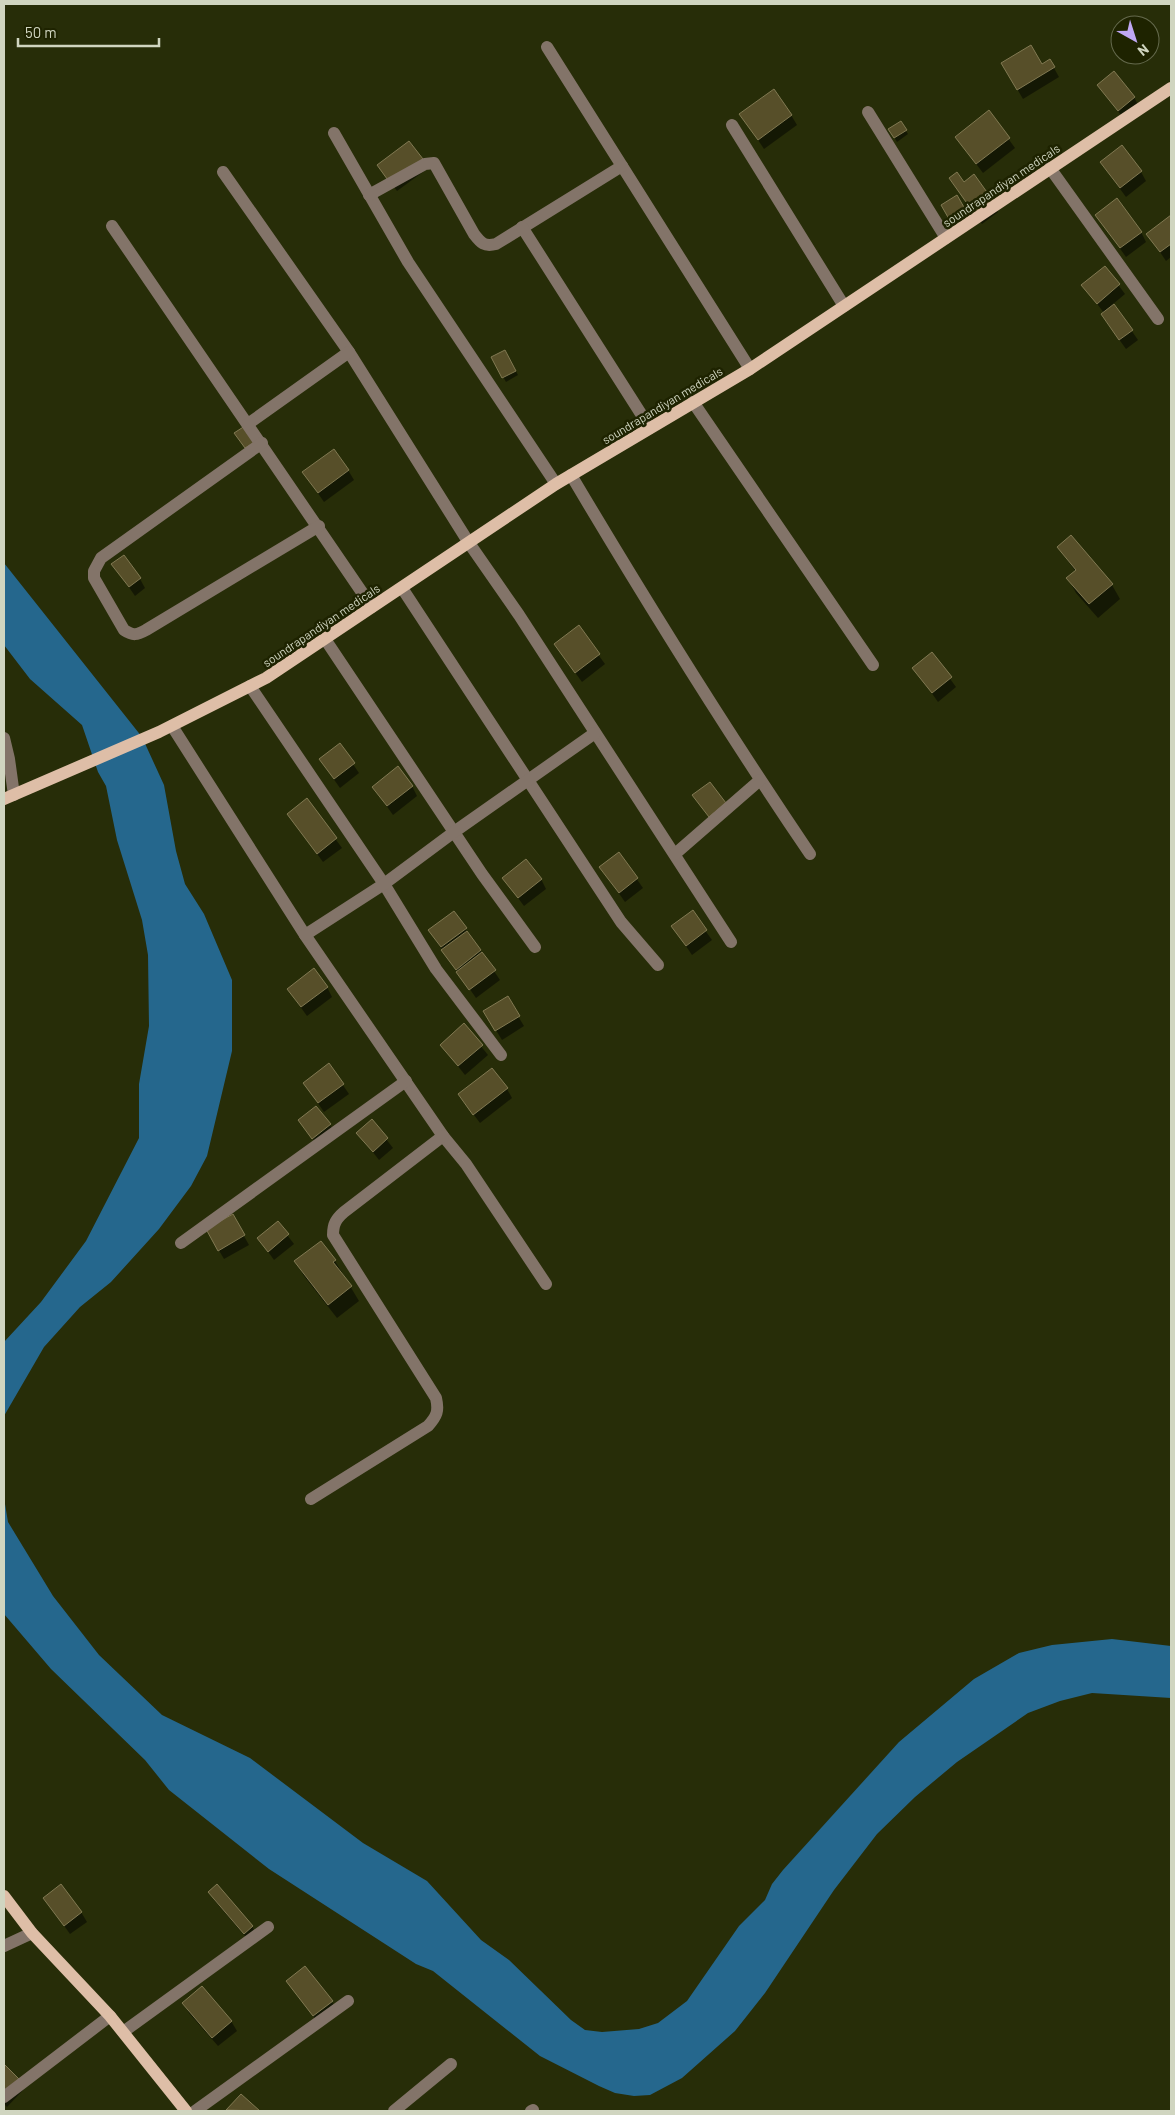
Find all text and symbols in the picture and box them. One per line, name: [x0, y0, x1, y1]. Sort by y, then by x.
scale bar: [18, 15, 159, 47]
north arrow: [1110, 15, 1160, 65]
text: 50 m: [25, 23, 57, 41]
text: N: [1135, 41, 1152, 60]
street label: soundrapandiyan medicals: [940, 140, 1062, 229]
street label: soundrapandiyan medicals: [599, 363, 725, 447]
street label: soundrapandiyan medicals: [260, 580, 382, 669]

